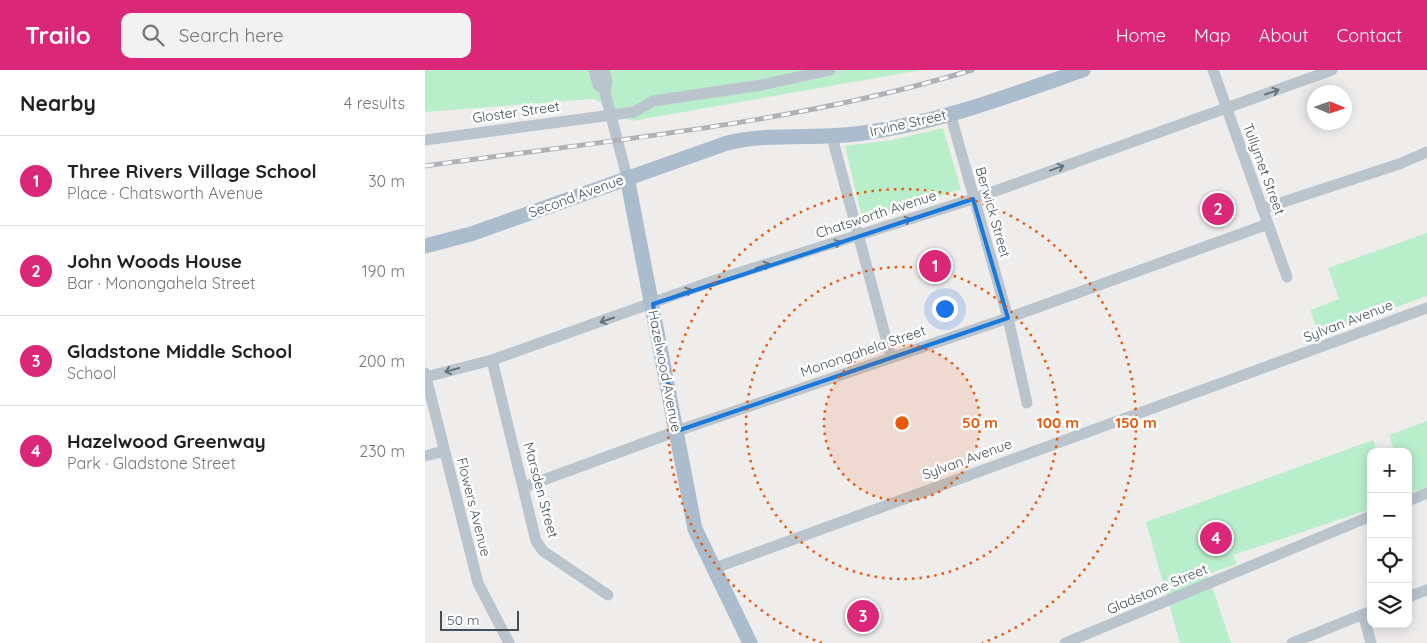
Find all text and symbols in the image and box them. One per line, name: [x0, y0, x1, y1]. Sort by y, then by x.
search box: [121, 13, 471, 58]
text: Trailo: [25, 20, 91, 50]
icon: search: [139, 21, 167, 49]
text: Search here: [179, 23, 284, 47]
text: Home: [1116, 24, 1166, 47]
text: Map: [1194, 24, 1231, 47]
text: About: [1259, 24, 1309, 47]
text: Contact: [1337, 24, 1402, 47]
north arrow: [1307, 85, 1352, 130]
one-way arrow: [1264, 87, 1279, 96]
text: Nearby: [20, 90, 96, 116]
text: 4 results: [344, 93, 405, 113]
street label: Gloster Street: [471, 97, 561, 127]
street label: Irvine Street: [868, 105, 948, 141]
street label: Tullymet Street: [1239, 121, 1289, 218]
text: Three Rivers Village School: [67, 159, 317, 183]
one-way arrow: [1049, 163, 1065, 172]
street label: Berwick Street: [971, 165, 1015, 260]
street label: Second Avenue: [526, 170, 626, 222]
text: 1: [33, 171, 39, 191]
text: 30 m: [368, 171, 405, 191]
text: Place · Chatsworth Avenue: [67, 183, 263, 203]
street label: Chatsworth Avenue: [813, 186, 939, 242]
pin: 2: [1202, 190, 1234, 228]
one-way arrow: [896, 216, 911, 225]
one-way arrow: [825, 238, 841, 248]
pin: 1: [919, 247, 951, 285]
text: John Woods House: [67, 249, 242, 273]
text: 2: [31, 261, 41, 281]
text: 190 m: [362, 261, 405, 281]
one-way arrow: [755, 261, 770, 270]
text: Bar · Monongahela Street: [67, 273, 255, 293]
one-way arrow: [676, 287, 692, 296]
your location: [932, 296, 958, 322]
street label: Sylvan Avenue: [1301, 296, 1395, 346]
street label: Hazelwood Avenue: [644, 309, 686, 434]
one-way arrow: [599, 316, 615, 325]
street label: Monongahela Street: [798, 321, 928, 381]
text: Gladstone Middle School: [67, 339, 292, 363]
text: 3: [32, 351, 40, 371]
text: 200 m: [358, 351, 405, 371]
text: School: [67, 363, 116, 383]
one-way arrow: [445, 366, 461, 376]
text: 50 m: [962, 413, 998, 432]
text: 100 m: [1037, 413, 1079, 432]
text: 150 m: [1115, 413, 1157, 432]
centre of rings: [893, 414, 911, 432]
text: Hazelwood Greenway: [67, 429, 266, 453]
street label: Sylvan Avenue: [920, 434, 1014, 484]
street label: Marsden Street: [520, 440, 563, 540]
text: 4: [31, 441, 41, 461]
text: 230 m: [359, 441, 405, 461]
map controls: [1367, 448, 1412, 628]
button: +: [1367, 448, 1412, 493]
text: Park · Gladstone Street: [67, 453, 236, 473]
street label: Flowers Avenue: [453, 456, 495, 559]
button: −: [1367, 493, 1412, 538]
pin: 4: [1200, 519, 1232, 557]
button: locate: [1367, 538, 1412, 583]
street label: Gladstone Street: [1104, 560, 1210, 618]
button: layers: [1367, 583, 1412, 628]
pin: 3: [847, 597, 879, 635]
scale bar: [440, 608, 519, 631]
text: 50 m: [447, 611, 480, 629]

